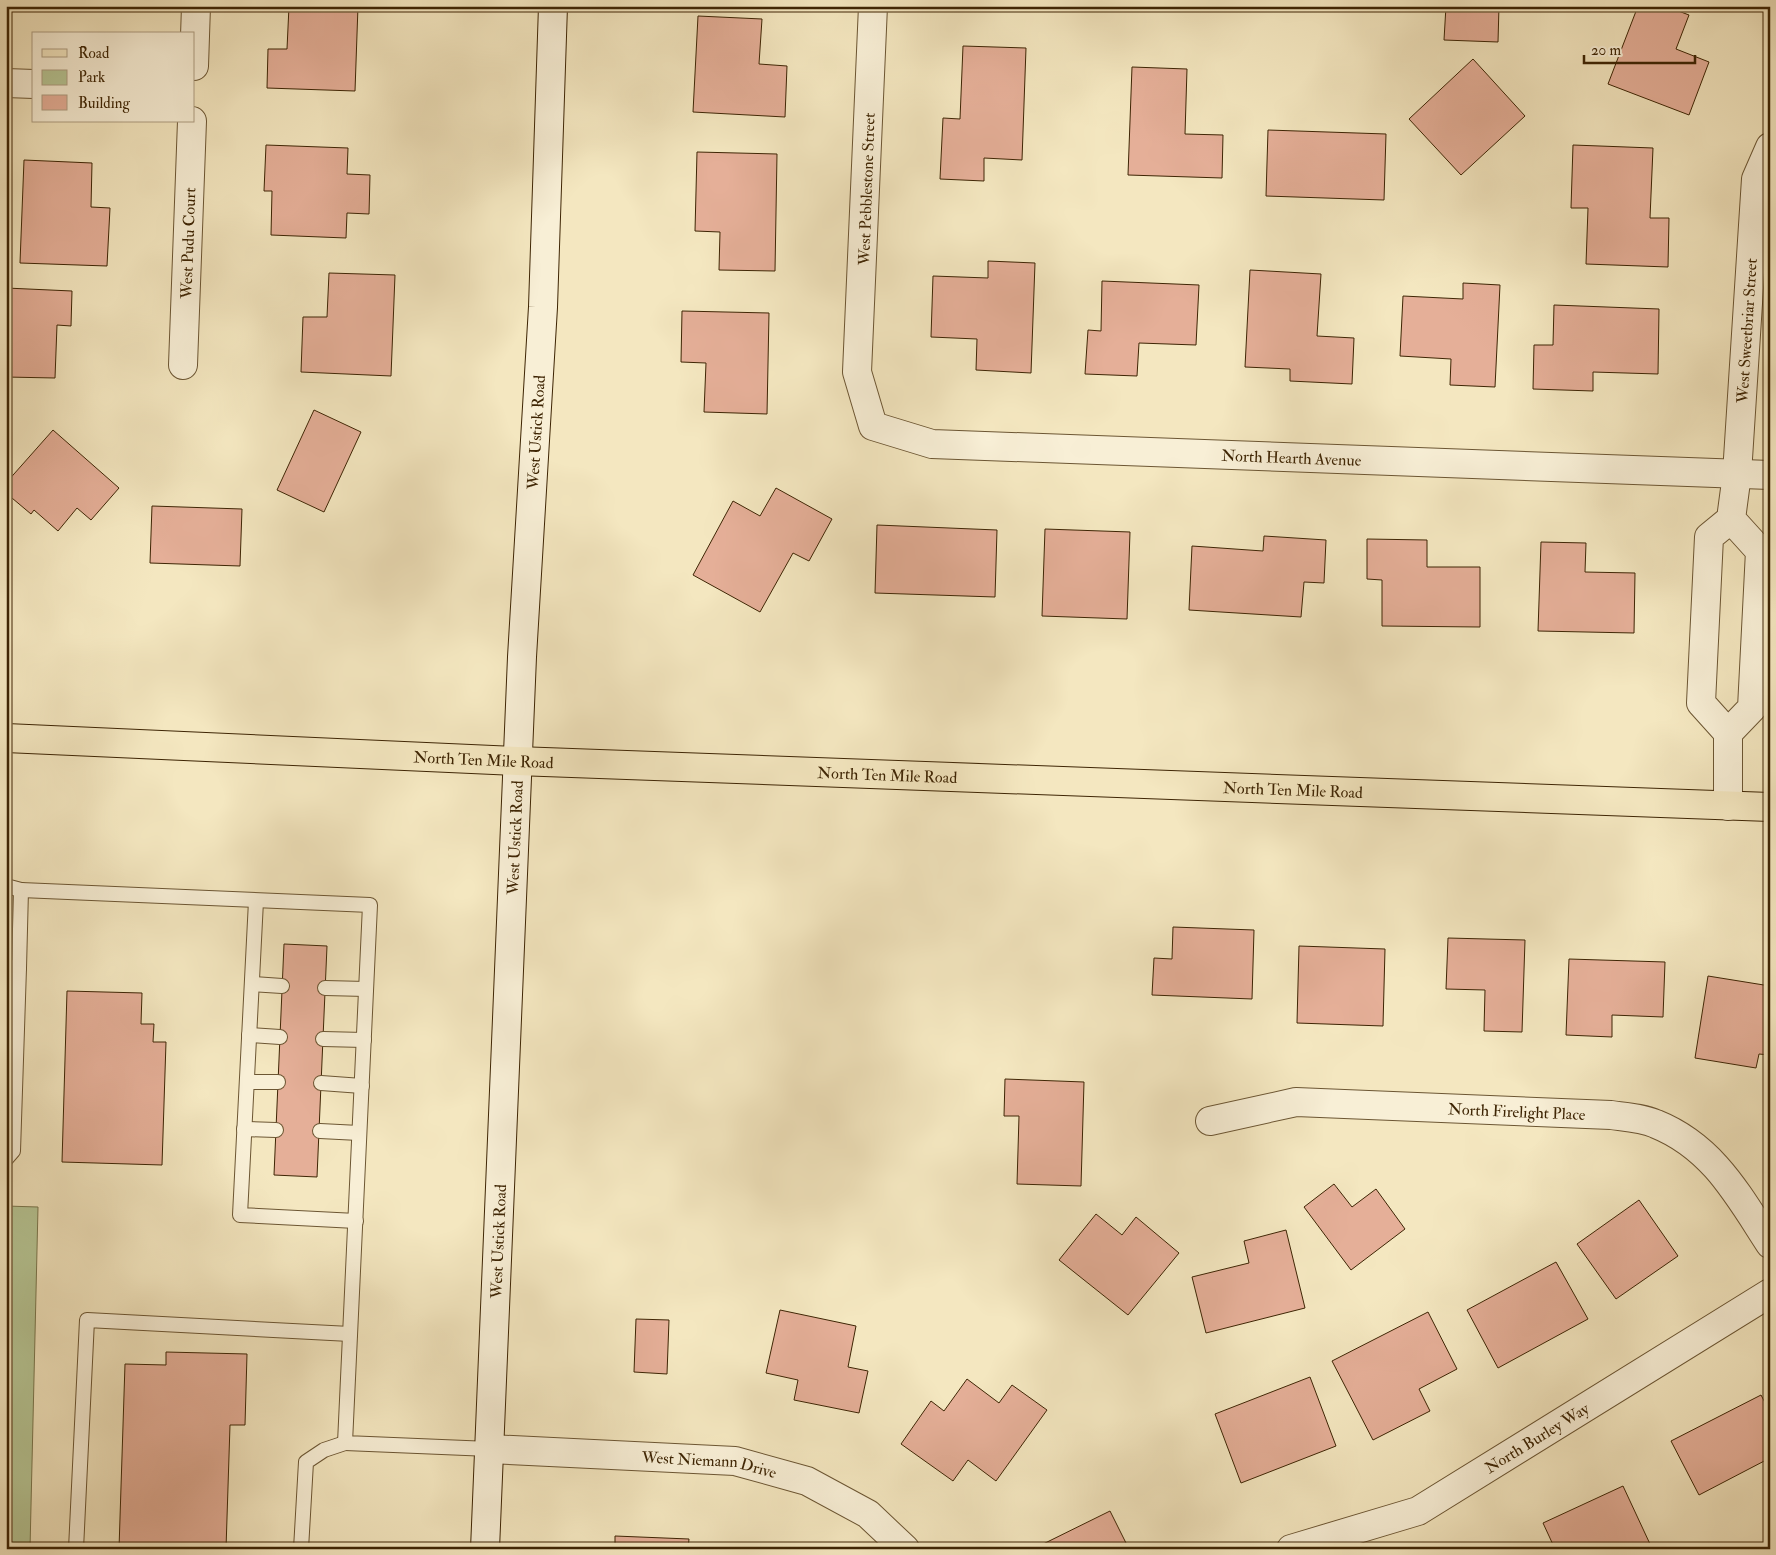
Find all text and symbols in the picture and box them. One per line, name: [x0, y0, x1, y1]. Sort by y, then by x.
legend: [32, 32, 195, 122]
scale bar: [1584, 32, 1695, 64]
text: 20 m: [1591, 41, 1621, 60]
text: Road: [78, 44, 110, 63]
text: Park: [78, 68, 105, 87]
text: Building: [78, 94, 130, 113]
street label: West Pebblestone Street: [854, 112, 880, 267]
street label: West Pudu Court: [176, 187, 201, 300]
street label: West Sweetbriar Street: [1733, 258, 1762, 405]
street label: West Ustick Road: [523, 374, 550, 491]
street label: North Hearth Avenue: [1221, 446, 1362, 471]
street label: North Ten Mile Road: [413, 747, 554, 773]
street label: North Ten Mile Road: [817, 763, 958, 788]
street label: North Ten Mile Road: [1223, 778, 1363, 803]
street label: West Ustick Road: [503, 780, 528, 896]
street label: North Firelight Place: [1448, 1099, 1586, 1125]
street label: West Ustick Road: [486, 1184, 511, 1300]
street label: North Burley Way: [1481, 1398, 1594, 1478]
street label: West Niemann Drive: [640, 1447, 779, 1483]

